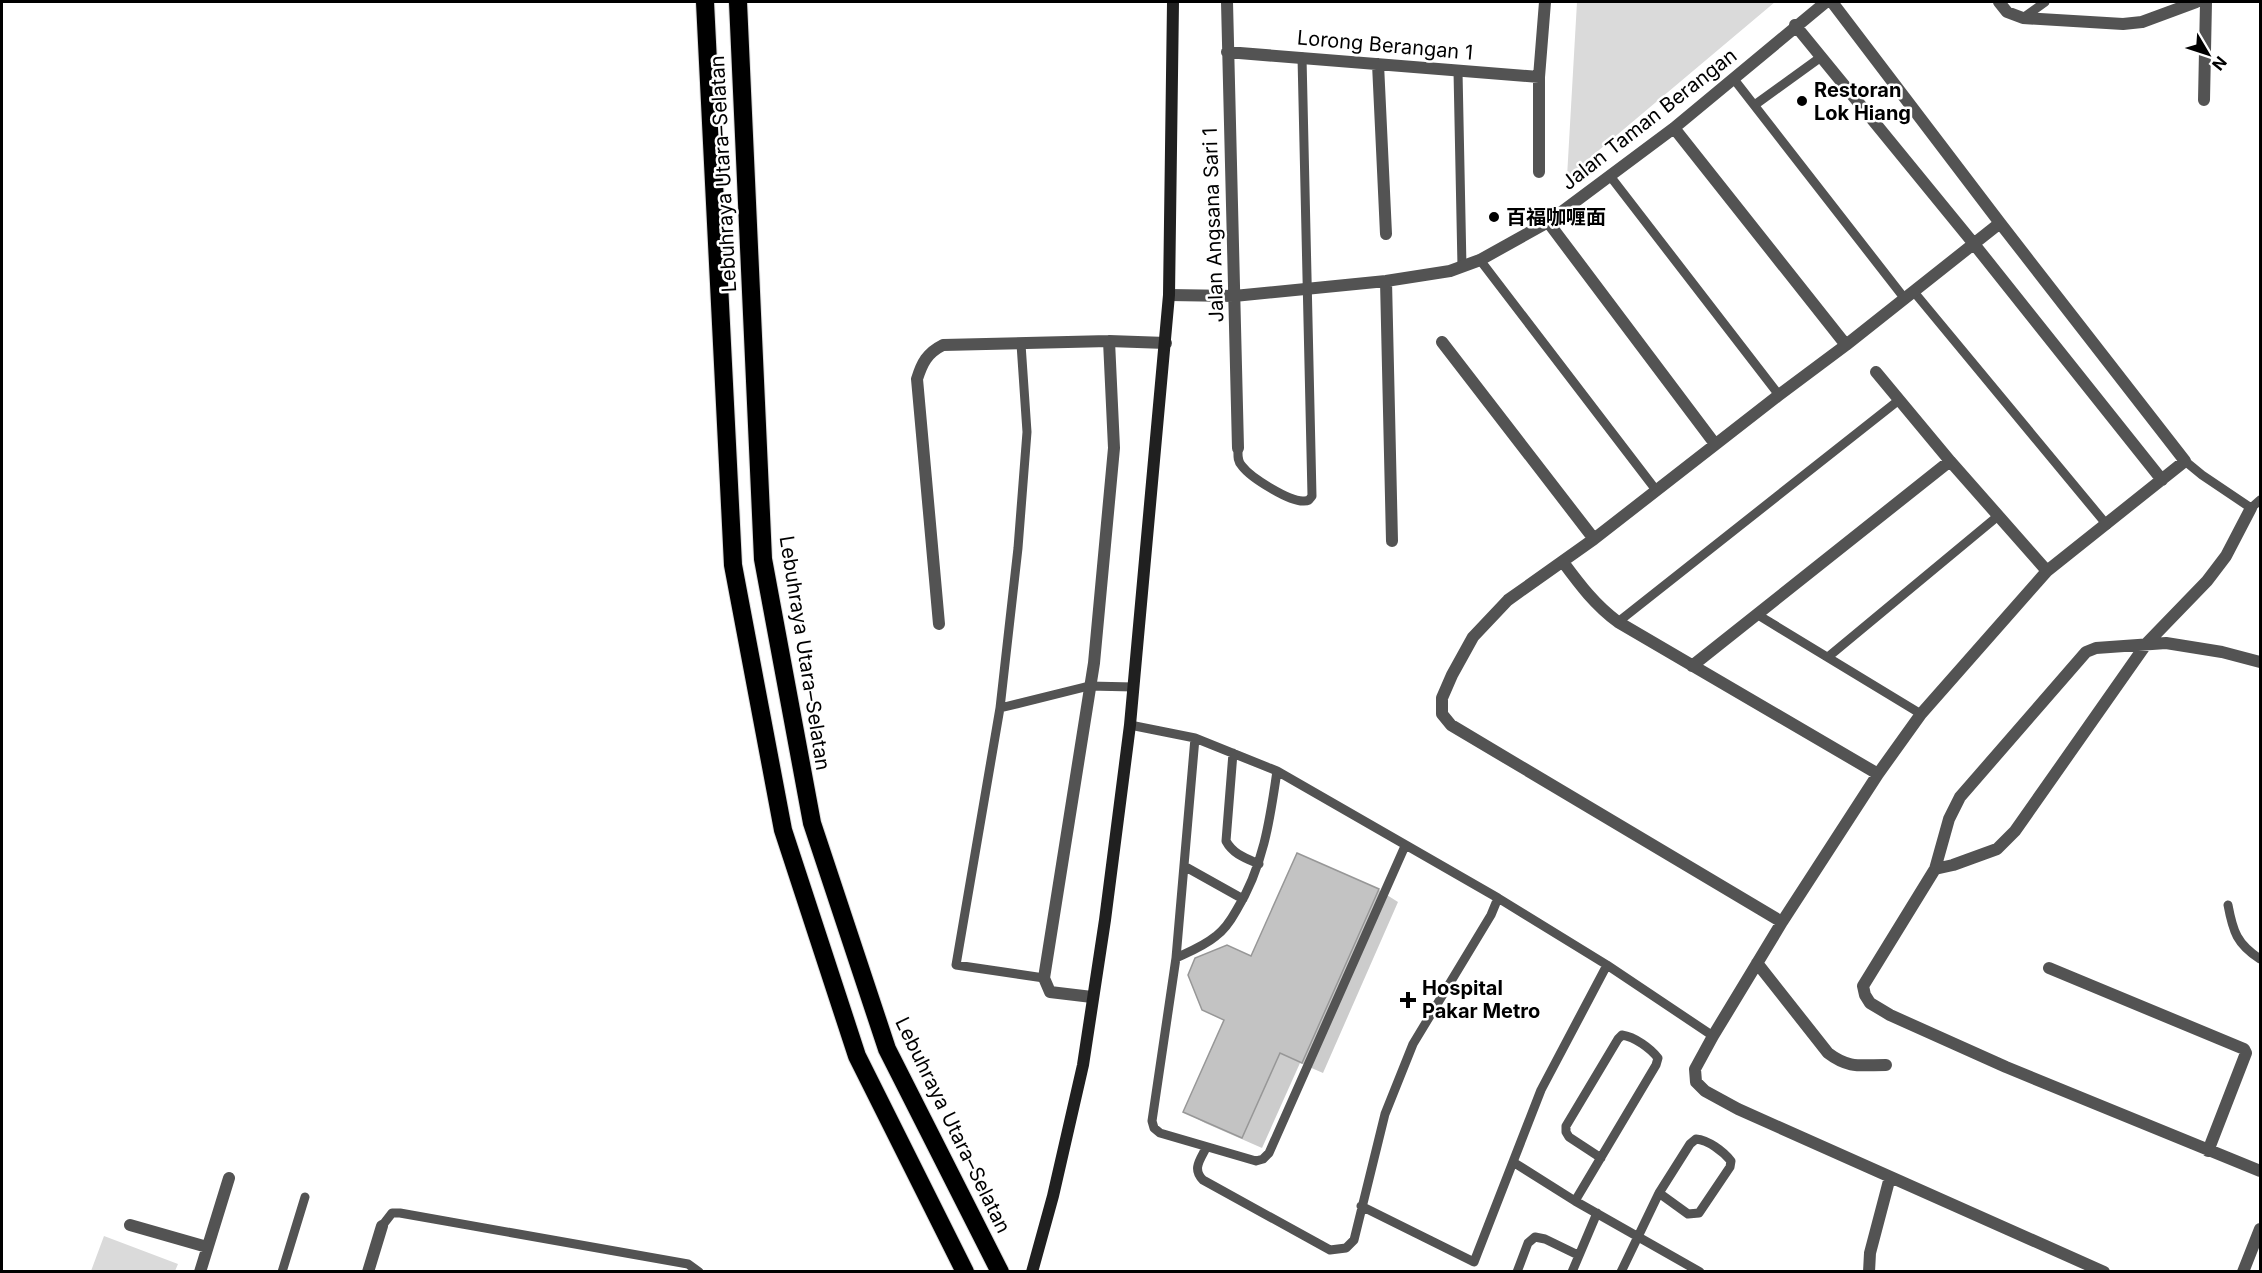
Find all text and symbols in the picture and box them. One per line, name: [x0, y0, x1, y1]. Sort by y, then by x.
north arrow: [2178, 24, 2238, 84]
street label: Lorong Berangan 1: [1296, 25, 1474, 65]
street label: Jalan Taman Berangan: [1557, 43, 1741, 195]
text: N: [2208, 52, 2231, 74]
street label: Lebuhraya Utara–Selatan: [705, 55, 741, 293]
place label: Restoran Lok Hiang: [1814, 78, 1911, 125]
marker: Restoran Lok Hiang: [1795, 94, 1809, 108]
street label: Jalan Angsana Sari 1: [1198, 127, 1228, 323]
place label: 百福咖喱面: [1506, 205, 1606, 229]
marker: 百福咖喱面: [1487, 210, 1501, 224]
street label: Lebuhraya Utara–Selatan: [775, 534, 835, 772]
place label: Hospital Pakar Metro: [1422, 976, 1540, 1023]
marker: Hospital Pakar Metro: [1399, 991, 1417, 1009]
street label: Lebuhraya Utara–Selatan: [890, 1013, 1016, 1237]

